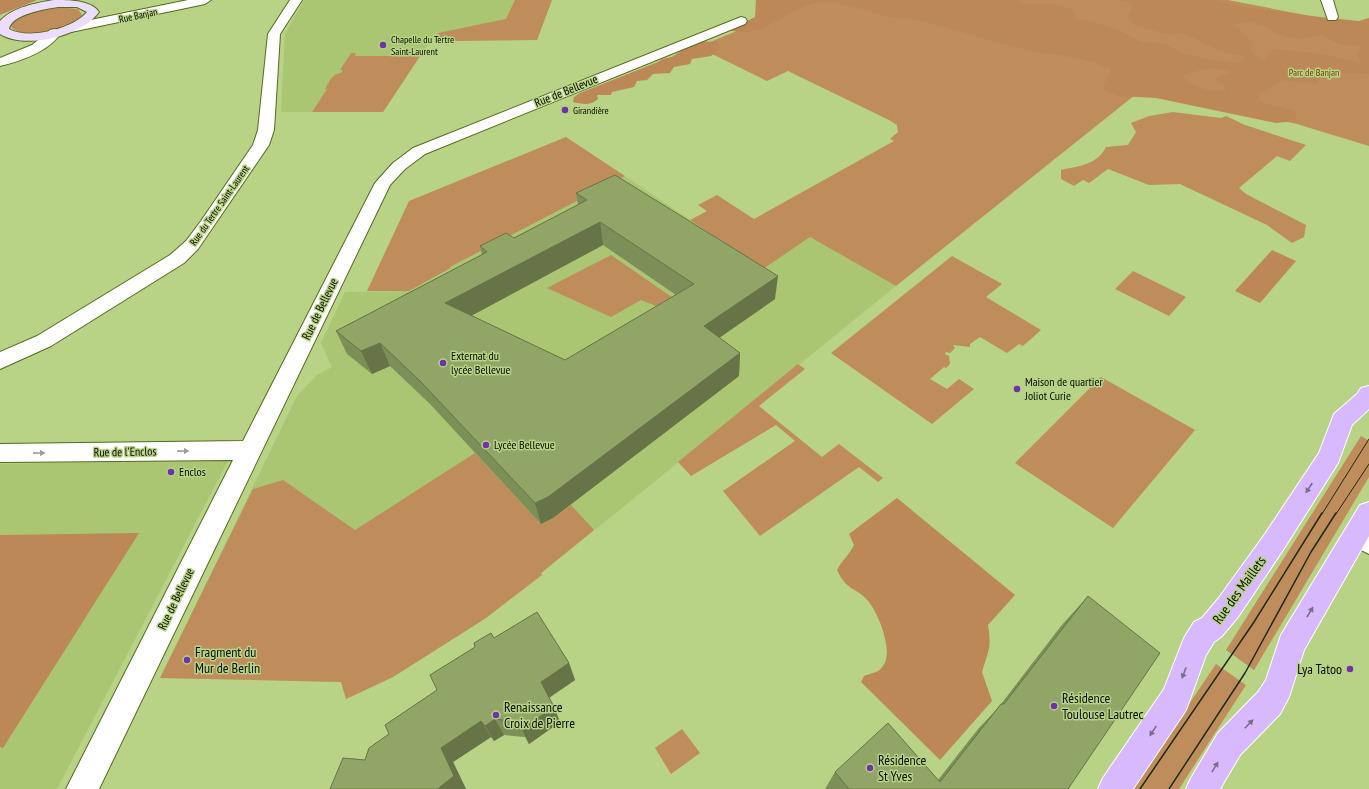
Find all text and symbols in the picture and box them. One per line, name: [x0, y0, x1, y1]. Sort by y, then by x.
street label: Rue Banjan: [118, 5, 159, 26]
place label: Chapelle du Tertre Saint-Laurent: [391, 33, 454, 58]
marker: Chapelle du Tertre Saint-Laurent: [378, 40, 388, 50]
park label: Parc de Banjan: [1289, 66, 1339, 79]
street label: Rue de Bellevue: [532, 71, 600, 110]
place label: Girandière: [573, 104, 609, 117]
marker: Girandière: [560, 105, 570, 115]
street label: Rue du Tertre Saint-Laurent: [187, 163, 252, 248]
street label: Rue de Bellevue: [298, 275, 341, 342]
place label: Externat du lycée Bellevue: [451, 348, 511, 377]
marker: Externat du lycée Bellevue: [438, 358, 448, 368]
place label: Maison de quartier Joliot Curie: [1024, 374, 1103, 403]
marker: Maison de quartier Joliot Curie: [1012, 384, 1022, 394]
place label: Lycée Bellevue: [494, 437, 555, 452]
marker: Lycée Bellevue: [481, 440, 491, 450]
street label: Rue de l'Enclos: [93, 443, 157, 460]
one-way arrow: [177, 448, 190, 454]
one-way arrow: [33, 450, 46, 456]
place label: Enclos: [179, 464, 206, 479]
marker: Enclos: [166, 467, 176, 477]
one-way arrow: [1305, 483, 1312, 494]
street label: Rue des Maillets: [1208, 552, 1270, 627]
street label: Rue de Bellevue: [154, 565, 197, 632]
one-way arrow: [1307, 606, 1314, 618]
place label: Fragment du Mur de Berlin: [195, 643, 260, 677]
marker: Fragment du Mur de Berlin: [182, 655, 192, 665]
place label: Lya Tatoo: [1297, 660, 1342, 678]
marker: Lya Tatoo: [1345, 664, 1355, 674]
one-way arrow: [1181, 668, 1187, 680]
place label: Résidence Toulouse Lautrec: [1062, 689, 1143, 723]
place label: Renaissance Croix de Pierre: [504, 698, 575, 732]
marker: Résidence Toulouse Lautrec: [1049, 701, 1059, 711]
marker: Renaissance Croix de Pierre: [491, 710, 501, 720]
one-way arrow: [1244, 719, 1254, 729]
one-way arrow: [1149, 726, 1157, 736]
place label: Résidence St Yves: [878, 751, 926, 785]
one-way arrow: [1212, 761, 1219, 773]
marker: Résidence St Yves: [865, 763, 875, 773]

